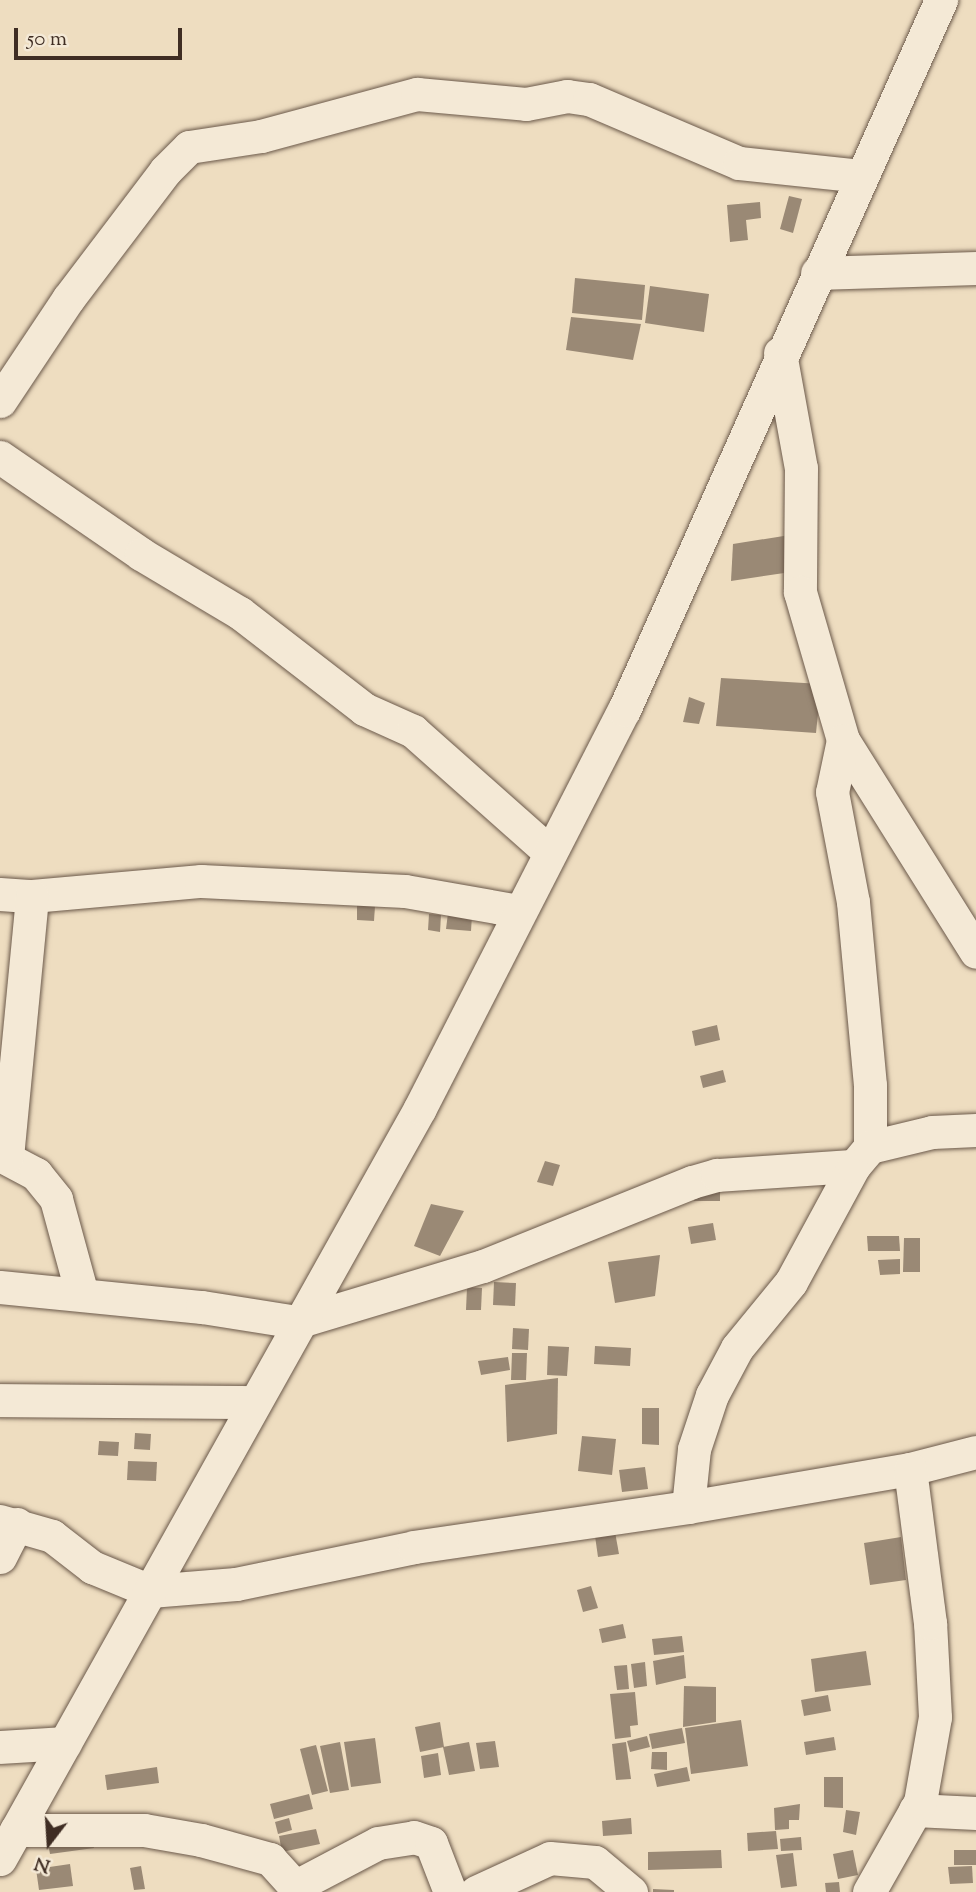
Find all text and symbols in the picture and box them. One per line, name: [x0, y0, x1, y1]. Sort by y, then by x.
scale bar: [18, 14, 186, 58]
text: 50 m: [27, 25, 67, 55]
north arrow: [14, 1808, 84, 1878]
text: N: [32, 1848, 54, 1879]

